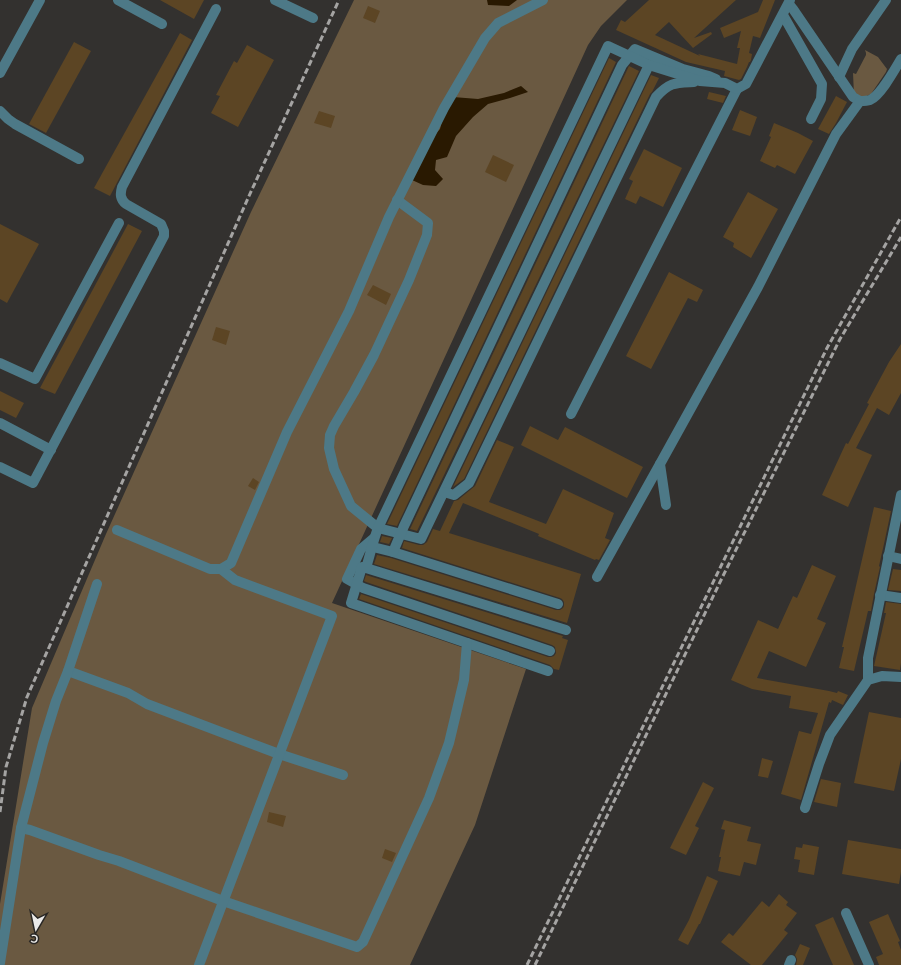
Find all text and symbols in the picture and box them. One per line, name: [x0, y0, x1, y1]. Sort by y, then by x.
north arrow: [16, 909, 56, 949]
text: С: [29, 932, 39, 946]

